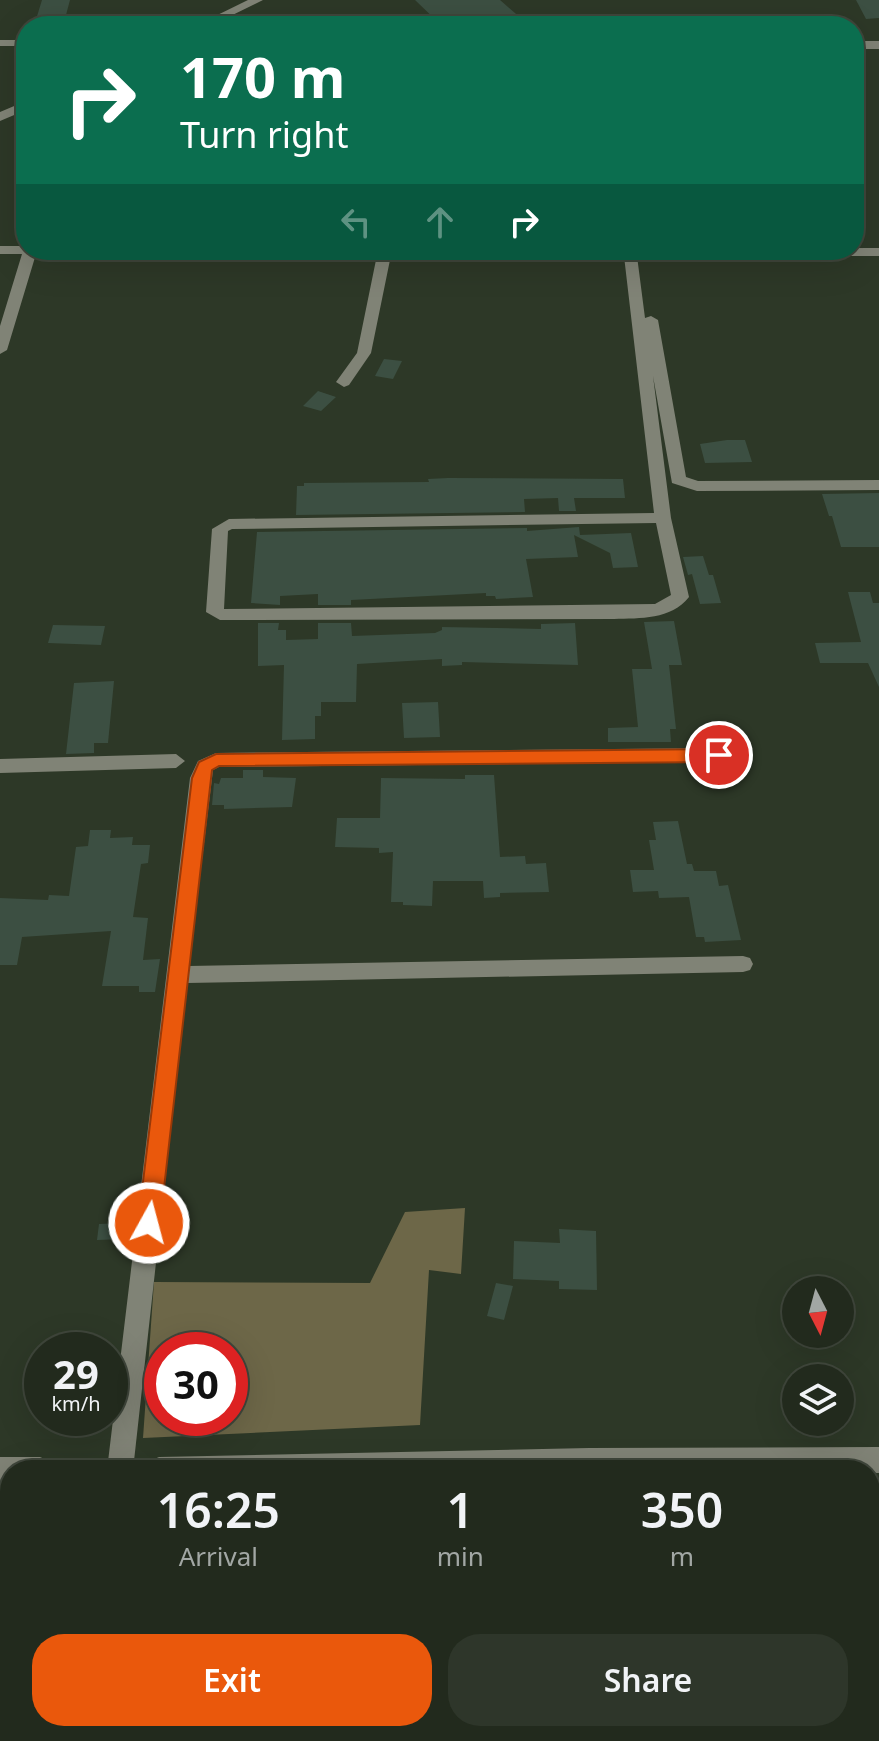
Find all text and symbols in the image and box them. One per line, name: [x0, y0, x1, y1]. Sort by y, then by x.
text: 170 m: [180, 38, 345, 114]
icon: right: [48, 48, 152, 152]
text: Turn right: [180, 110, 348, 159]
icon: left: [334, 200, 378, 244]
icon: ahead: [418, 200, 462, 244]
icon: right: [502, 200, 546, 244]
pin: [685, 721, 753, 789]
icon: arrive: [697, 733, 741, 777]
position arrow: [107, 1181, 191, 1265]
north arrow: [782, 1276, 854, 1348]
map controls: [782, 1276, 854, 1436]
speed limit sign: 30: [144, 1332, 248, 1436]
text: 29: [53, 1346, 99, 1401]
button: layers: [782, 1364, 854, 1436]
text: km/h: [51, 1390, 101, 1417]
text: 16:25: [157, 1477, 280, 1542]
text: 1: [447, 1477, 474, 1542]
text: 350: [641, 1477, 723, 1542]
text: Arrival: [179, 1538, 258, 1574]
text: min: [437, 1538, 484, 1574]
text: m: [670, 1538, 694, 1574]
button: Exit: [32, 1634, 432, 1726]
button: Share: [448, 1634, 848, 1726]

